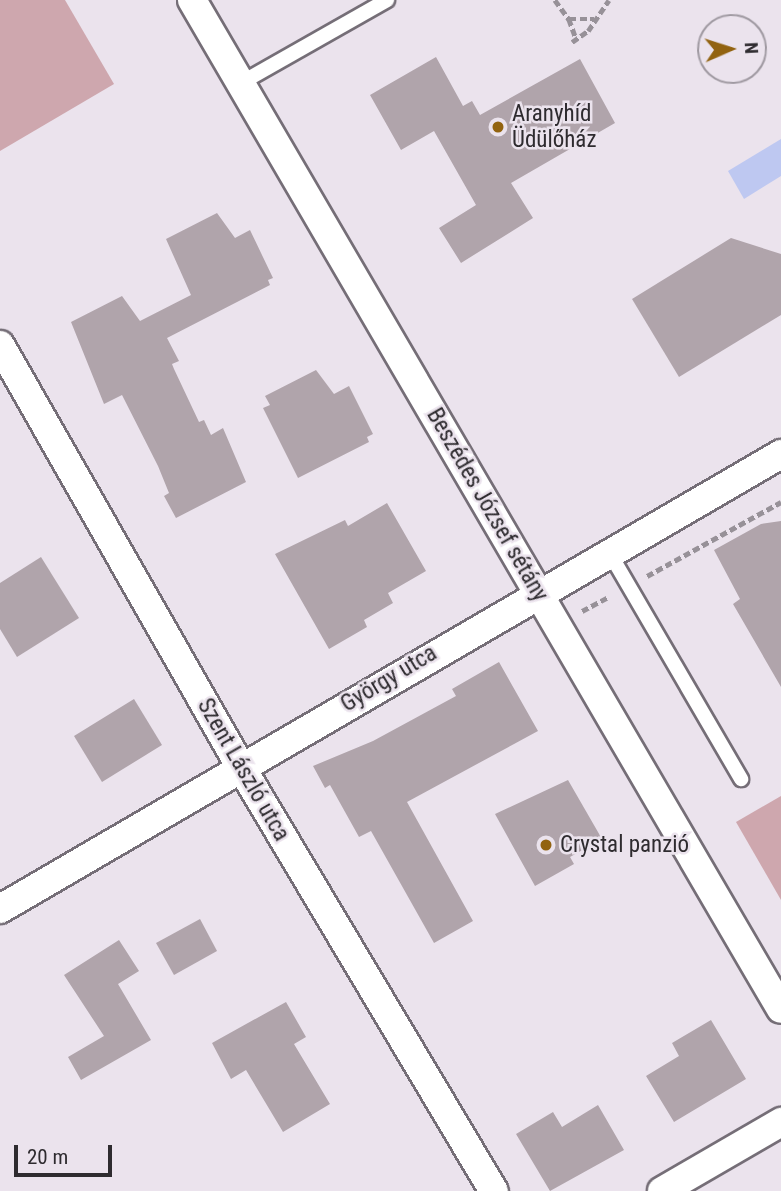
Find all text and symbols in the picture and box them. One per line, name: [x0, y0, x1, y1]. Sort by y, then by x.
north arrow: [697, 14, 767, 84]
text: N: [740, 42, 763, 54]
place label: Aranyhíd Üdülőház: [512, 100, 596, 154]
marker: Aranyhíd Üdülőház: [490, 119, 506, 135]
street label: Beszédes József sétány: [420, 403, 554, 607]
street label: György utca: [336, 640, 442, 718]
street label: Szent László utca: [191, 694, 295, 846]
place label: Crystal panzió: [560, 831, 689, 859]
marker: Crystal panzió: [538, 837, 554, 853]
scale bar: [18, 1132, 116, 1176]
text: 20 m: [27, 1145, 68, 1169]

